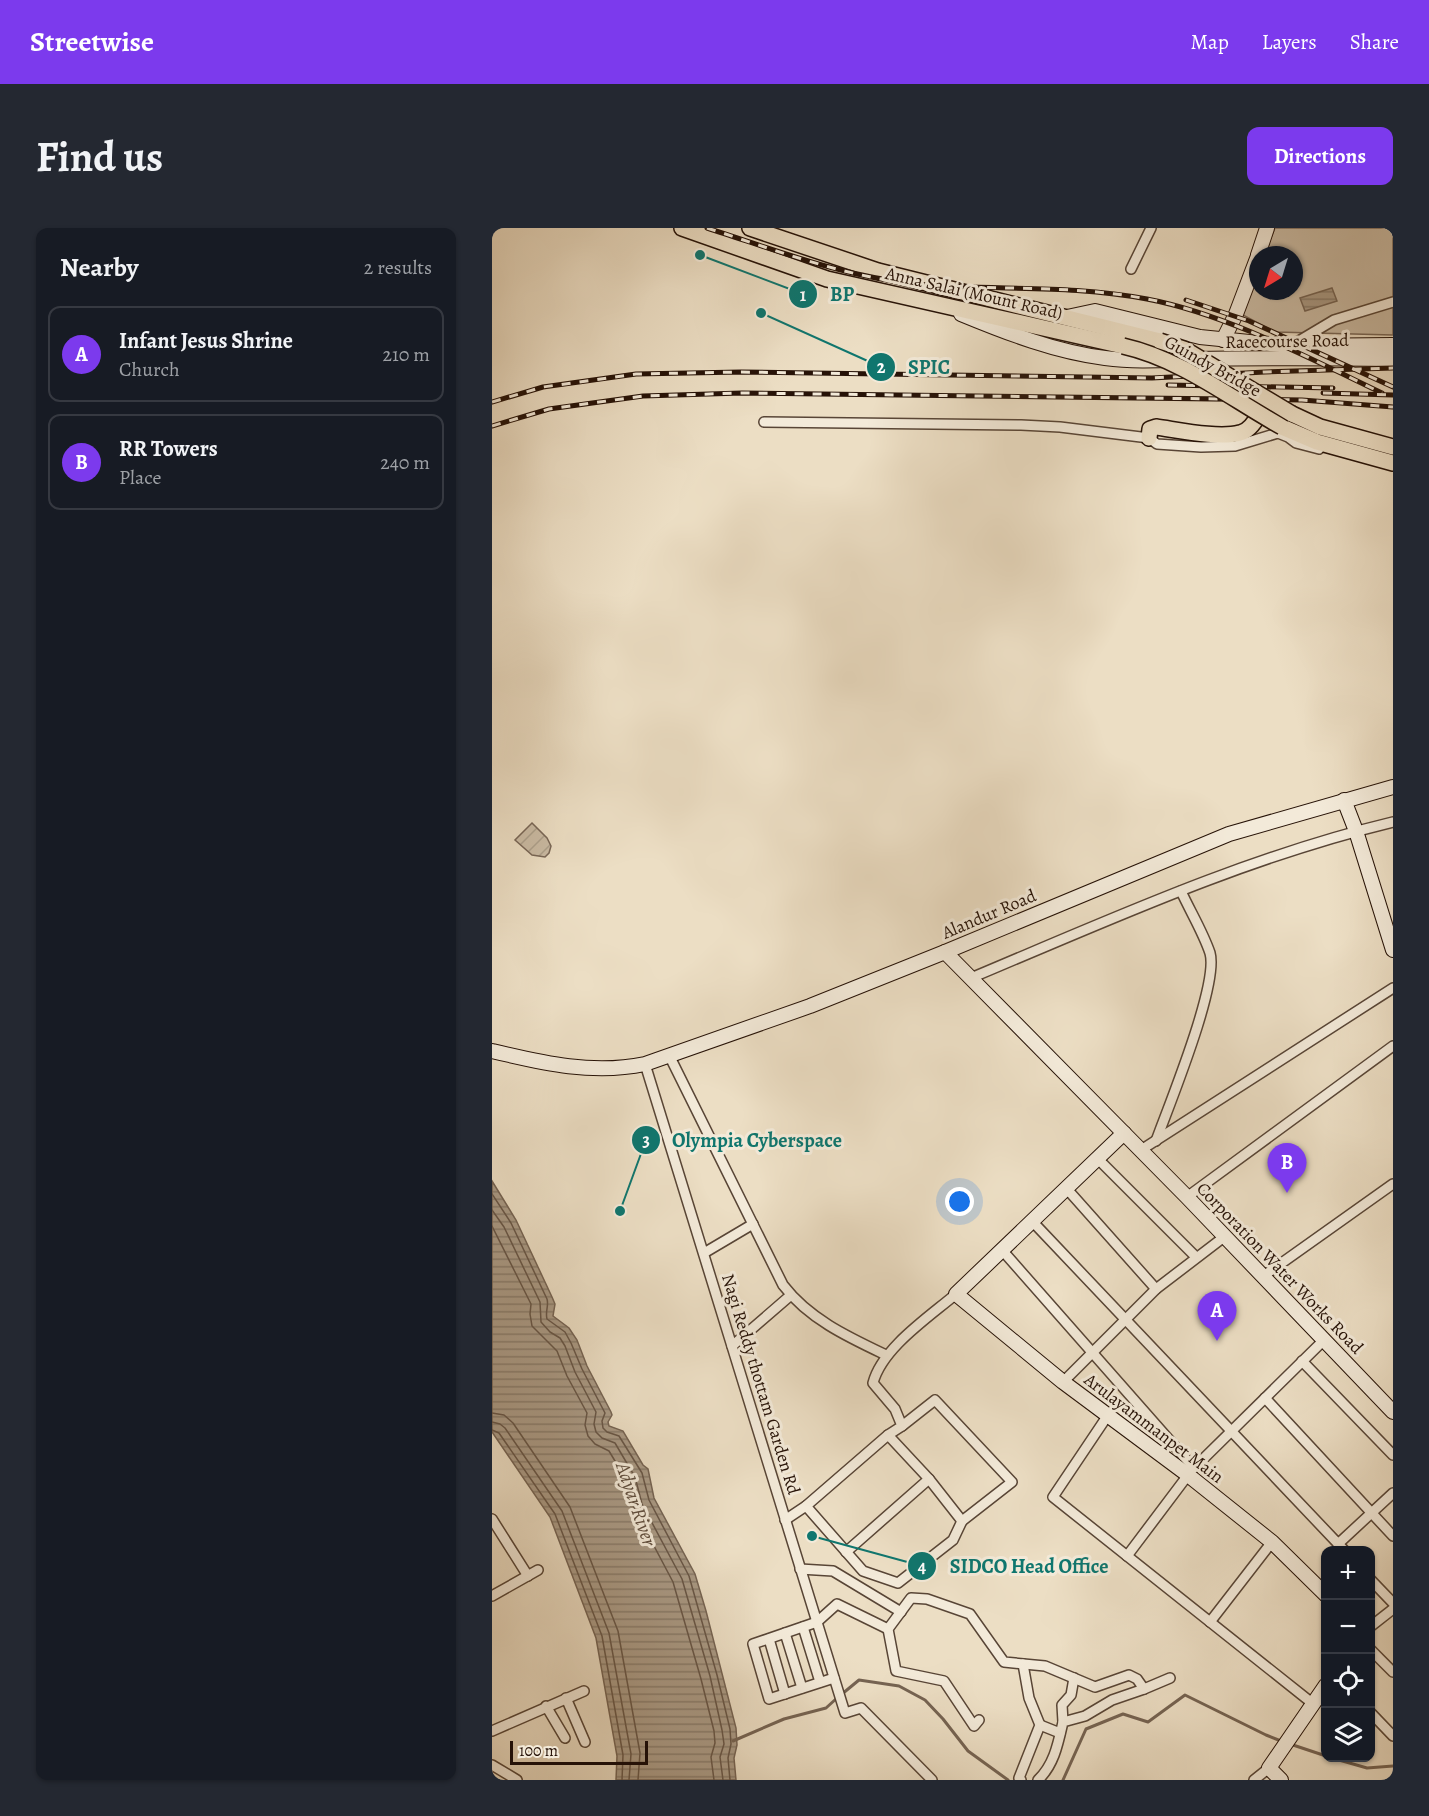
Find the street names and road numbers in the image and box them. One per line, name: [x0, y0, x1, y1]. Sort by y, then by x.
street label: Anna Salai (Mount Road): [882, 261, 1065, 325]
street label: Racecourse Road: [1225, 328, 1349, 354]
street label: Guindy Bridge: [1160, 330, 1266, 402]
street label: Alandur Road: [937, 883, 1040, 945]
street label: Corporation Water Works Road: [1191, 1177, 1369, 1359]
street label: Nagi Reddy thottam Garden Rd: [716, 1271, 806, 1498]
street label: Arulayammanpet Main: [1078, 1367, 1229, 1489]

